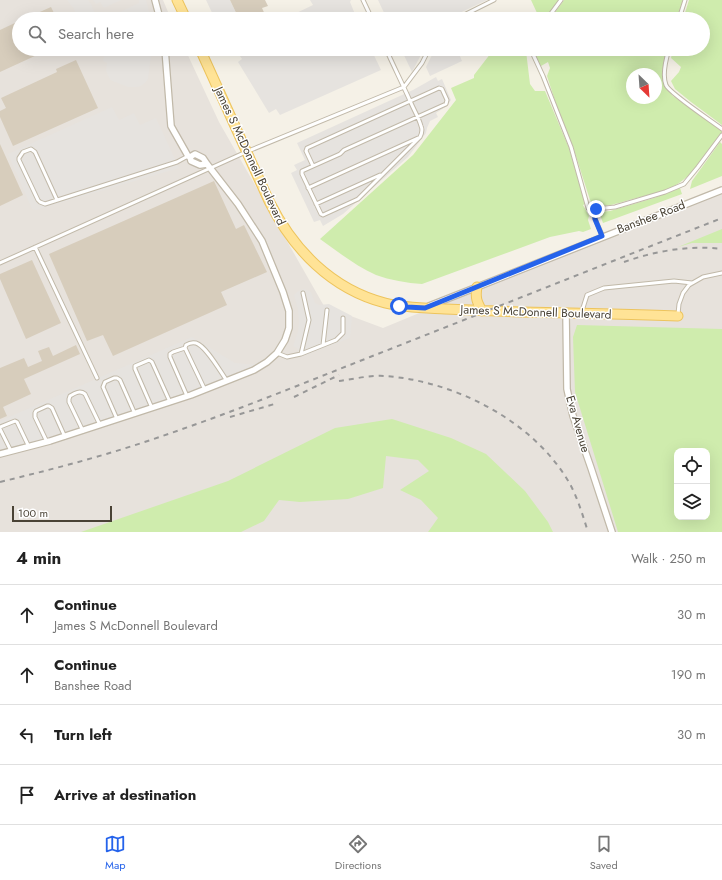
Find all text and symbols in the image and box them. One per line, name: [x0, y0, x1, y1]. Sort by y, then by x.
search box: [12, 12, 710, 56]
icon: search: [26, 23, 48, 45]
text: Search here: [58, 23, 134, 45]
north arrow: [626, 68, 662, 104]
street label: James S McDonnell Boulevard: [209, 82, 290, 228]
street label: Banshee Road: [614, 196, 688, 238]
route end: [587, 200, 605, 218]
route start: [390, 297, 408, 315]
street label: James S McDonnell Boulevard: [458, 300, 612, 324]
street label: Eva Avenue: [561, 393, 595, 455]
map controls: [674, 448, 710, 520]
button: locate: [674, 448, 710, 484]
button: layers: [674, 484, 710, 520]
scale bar: [12, 504, 112, 523]
text: 100 m: [18, 505, 48, 521]
text: 4 min: [16, 546, 61, 570]
text: Walk · 250 m: [631, 549, 706, 568]
text: Continue: [54, 594, 117, 616]
icon: ahead: [16, 604, 38, 626]
text: 30 m: [677, 605, 706, 624]
text: James S McDonnell Boulevard: [54, 616, 218, 635]
text: Continue: [54, 654, 117, 676]
icon: ahead: [16, 664, 38, 686]
text: 190 m: [671, 665, 706, 684]
text: Banshee Road: [54, 676, 132, 695]
icon: left: [16, 724, 38, 746]
text: Turn left: [54, 724, 112, 746]
text: 30 m: [677, 725, 706, 744]
icon: arrive: [16, 784, 38, 806]
text: Arrive at destination: [54, 784, 196, 806]
tab: Map: [104, 833, 126, 873]
tab: Directions: [335, 833, 381, 873]
tab: Saved: [590, 833, 618, 873]

